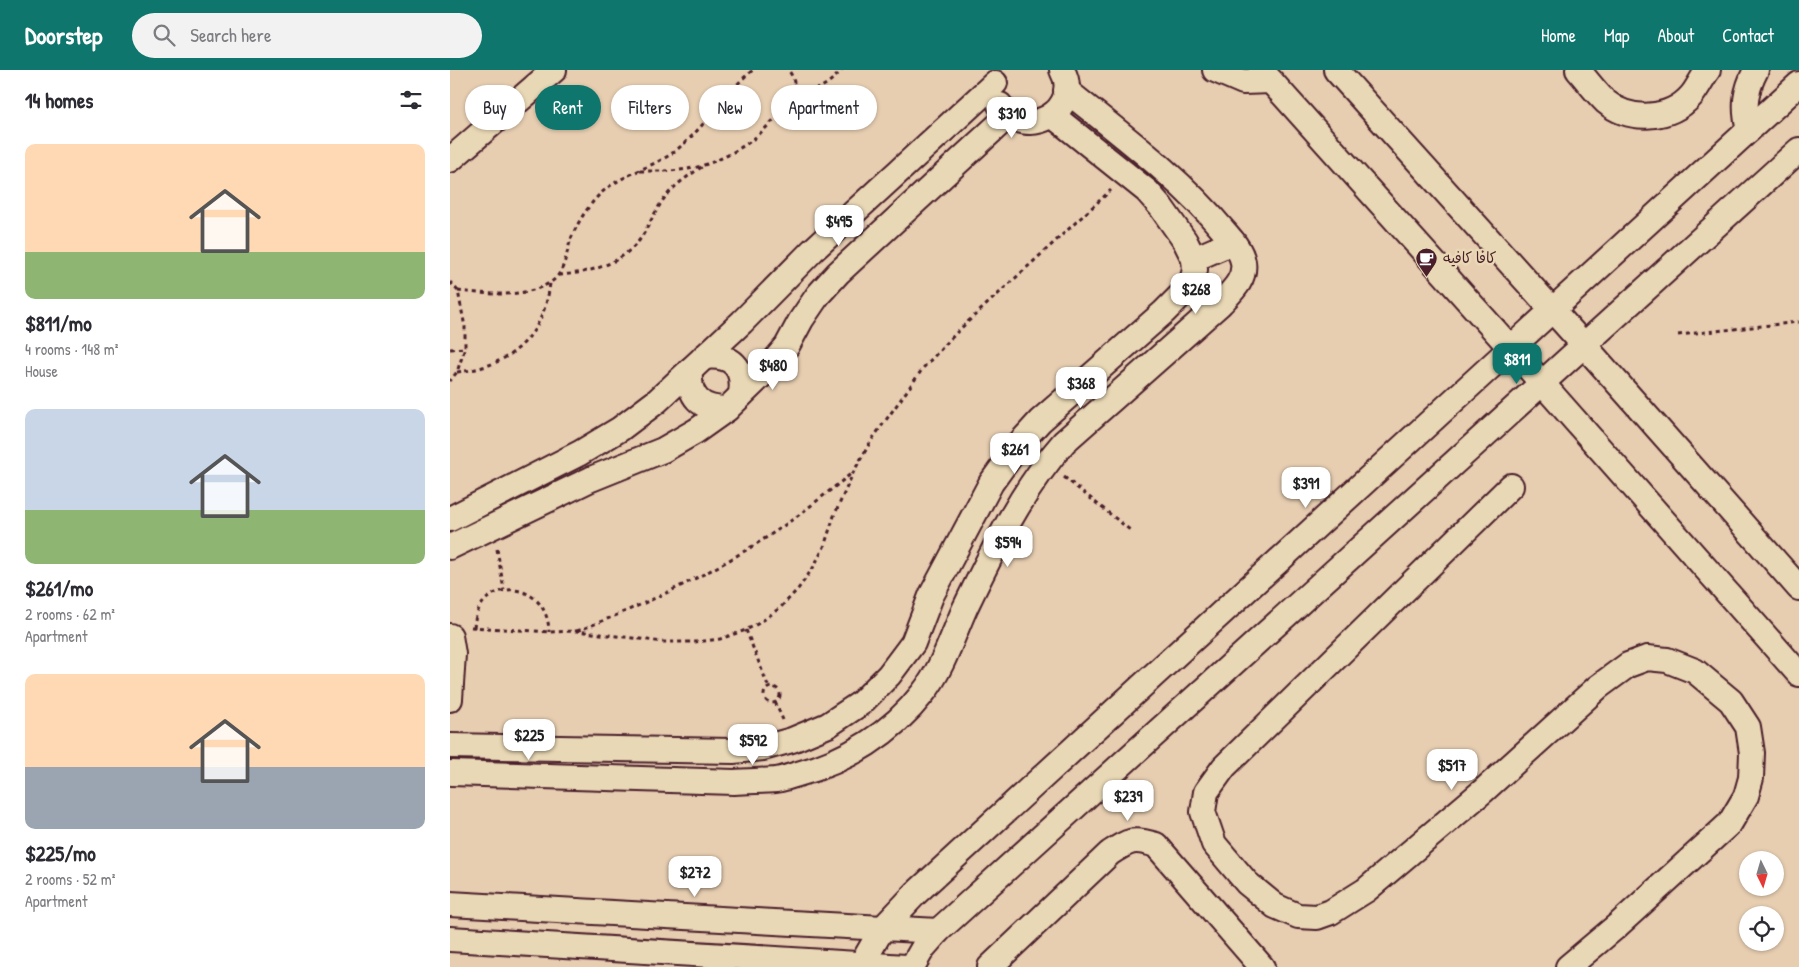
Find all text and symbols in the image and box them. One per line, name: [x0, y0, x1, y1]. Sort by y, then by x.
search box: [132, 13, 482, 58]
text: Doorstep: [25, 19, 102, 51]
icon: search: [150, 21, 178, 49]
text: Search here: [190, 22, 272, 48]
text: Home: [1541, 23, 1576, 48]
text: Map: [1604, 23, 1629, 48]
text: About: [1657, 23, 1694, 48]
text: Contact: [1722, 23, 1774, 48]
chip: Buy: [465, 85, 525, 130]
chip: Rent: [535, 85, 601, 130]
chip: Filters: [611, 85, 689, 130]
chip: New: [699, 85, 761, 130]
chip: Apartment: [771, 85, 877, 130]
text: 14 homes: [25, 86, 93, 115]
icon: filters: [397, 86, 425, 114]
pin: $310: [982, 97, 1042, 139]
text: $310: [998, 102, 1026, 124]
icon: home: [180, 176, 270, 266]
pin: $495: [809, 204, 869, 247]
text: $495: [826, 210, 852, 232]
cafe icon: كافا كافيه: [1415, 246, 1439, 277]
place label: كافا كافيه: [1443, 247, 1497, 268]
pin: $268: [1166, 272, 1226, 315]
text: $268: [1182, 278, 1210, 300]
text: $811/mo: [25, 309, 92, 338]
text: 4 rooms · 148 m²: [25, 338, 118, 360]
pin: $811: [1487, 342, 1547, 385]
pin: $480: [743, 348, 803, 391]
text: $811: [1504, 348, 1530, 370]
text: $480: [759, 354, 787, 376]
text: House: [25, 360, 58, 382]
pin: $368: [1051, 366, 1111, 409]
text: $368: [1067, 372, 1095, 394]
pin: $261: [985, 432, 1045, 475]
text: $261: [1001, 438, 1029, 460]
icon: home: [180, 441, 270, 531]
pin: $391: [1276, 466, 1336, 509]
text: $391: [1293, 472, 1319, 494]
pin: $594: [978, 526, 1038, 568]
text: $594: [995, 531, 1021, 553]
text: $261/mo: [25, 574, 93, 603]
text: 2 rooms · 62 m²: [25, 603, 115, 625]
text: Apartment: [25, 625, 88, 647]
icon: home: [180, 706, 270, 796]
pin: $225: [499, 718, 559, 761]
text: $225: [514, 724, 544, 746]
pin: $592: [723, 724, 783, 766]
text: $592: [739, 729, 767, 751]
pin: $517: [1422, 748, 1482, 791]
text: $517: [1438, 754, 1466, 776]
pin: $239: [1098, 780, 1158, 822]
text: $239: [1114, 785, 1142, 807]
text: $225/mo: [25, 839, 96, 868]
north arrow: [1739, 851, 1784, 896]
map controls: [1739, 851, 1784, 951]
pin: $272: [665, 856, 725, 898]
text: $272: [679, 861, 711, 883]
text: 2 rooms · 52 m²: [25, 868, 115, 890]
text: Apartment: [25, 890, 88, 912]
button: locate: [1739, 906, 1784, 951]

